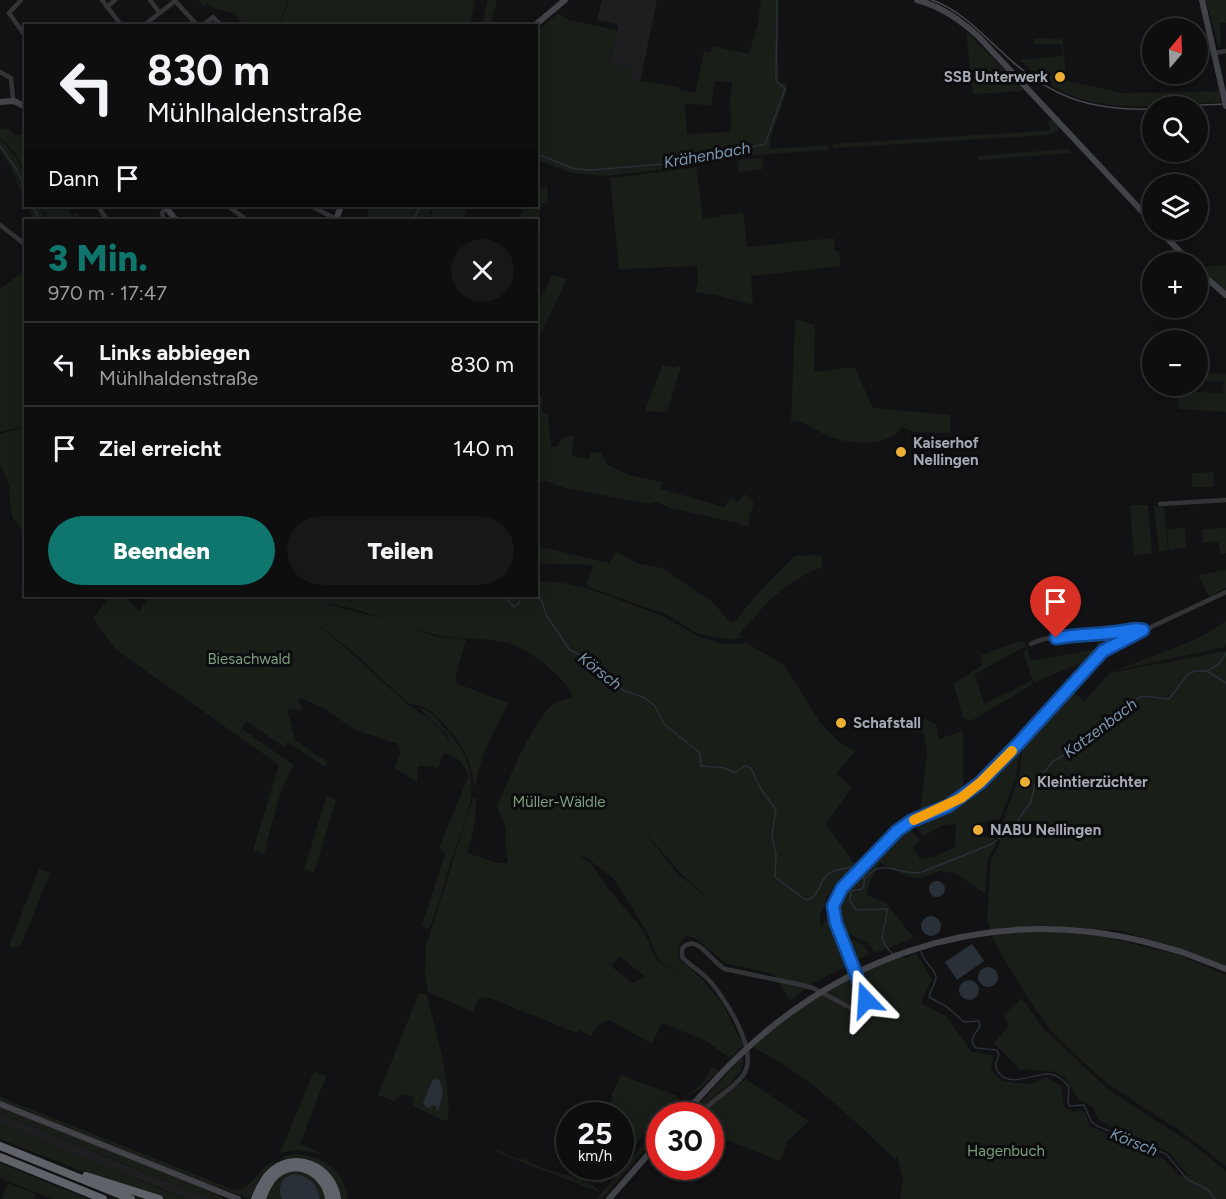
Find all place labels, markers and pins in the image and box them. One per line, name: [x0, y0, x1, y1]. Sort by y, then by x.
place label: SSB Unterwerk: [944, 68, 1048, 86]
marker: SSB Unterwerk: [1053, 70, 1067, 84]
place label: Kaiserhof Nellingen: [913, 434, 979, 469]
marker: Kaiserhof Nellingen: [894, 445, 908, 459]
pin: [1030, 576, 1081, 638]
place label: Schafstall: [853, 714, 921, 732]
marker: Schafstall: [834, 716, 848, 730]
place label: Kleintierzüchter: [1037, 773, 1148, 791]
marker: Kleintierzüchter: [1018, 775, 1032, 789]
place label: NABU Nellingen: [990, 821, 1101, 839]
marker: NABU Nellingen: [971, 823, 985, 837]

